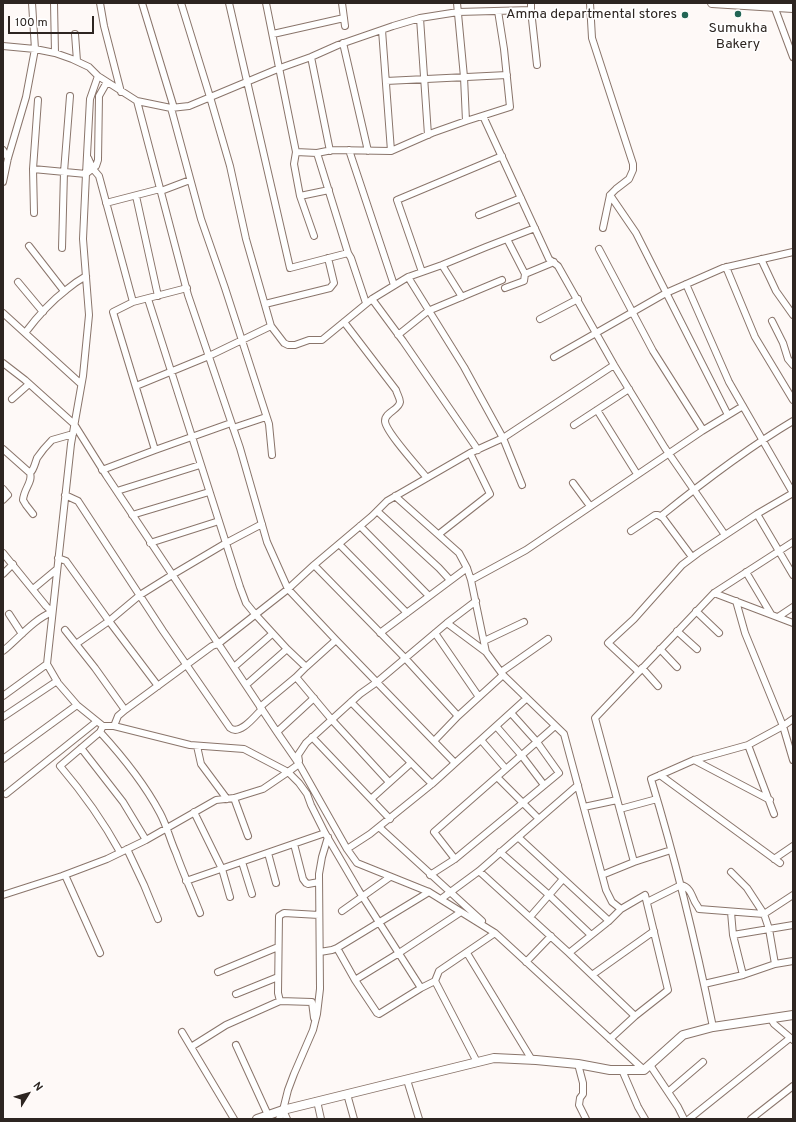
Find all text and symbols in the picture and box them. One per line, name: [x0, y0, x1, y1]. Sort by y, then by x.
place label: Amma departmental stores: [506, 7, 677, 23]
scale bar: [10, 8, 96, 34]
marker: Sumukha Bakery: [733, 9, 743, 19]
marker: Amma departmental stores: [680, 10, 690, 20]
text: 100 m: [15, 15, 48, 31]
place label: Sumukha Bakery: [709, 21, 767, 54]
north arrow: [8, 1074, 48, 1114]
text: N: [30, 1079, 46, 1094]

